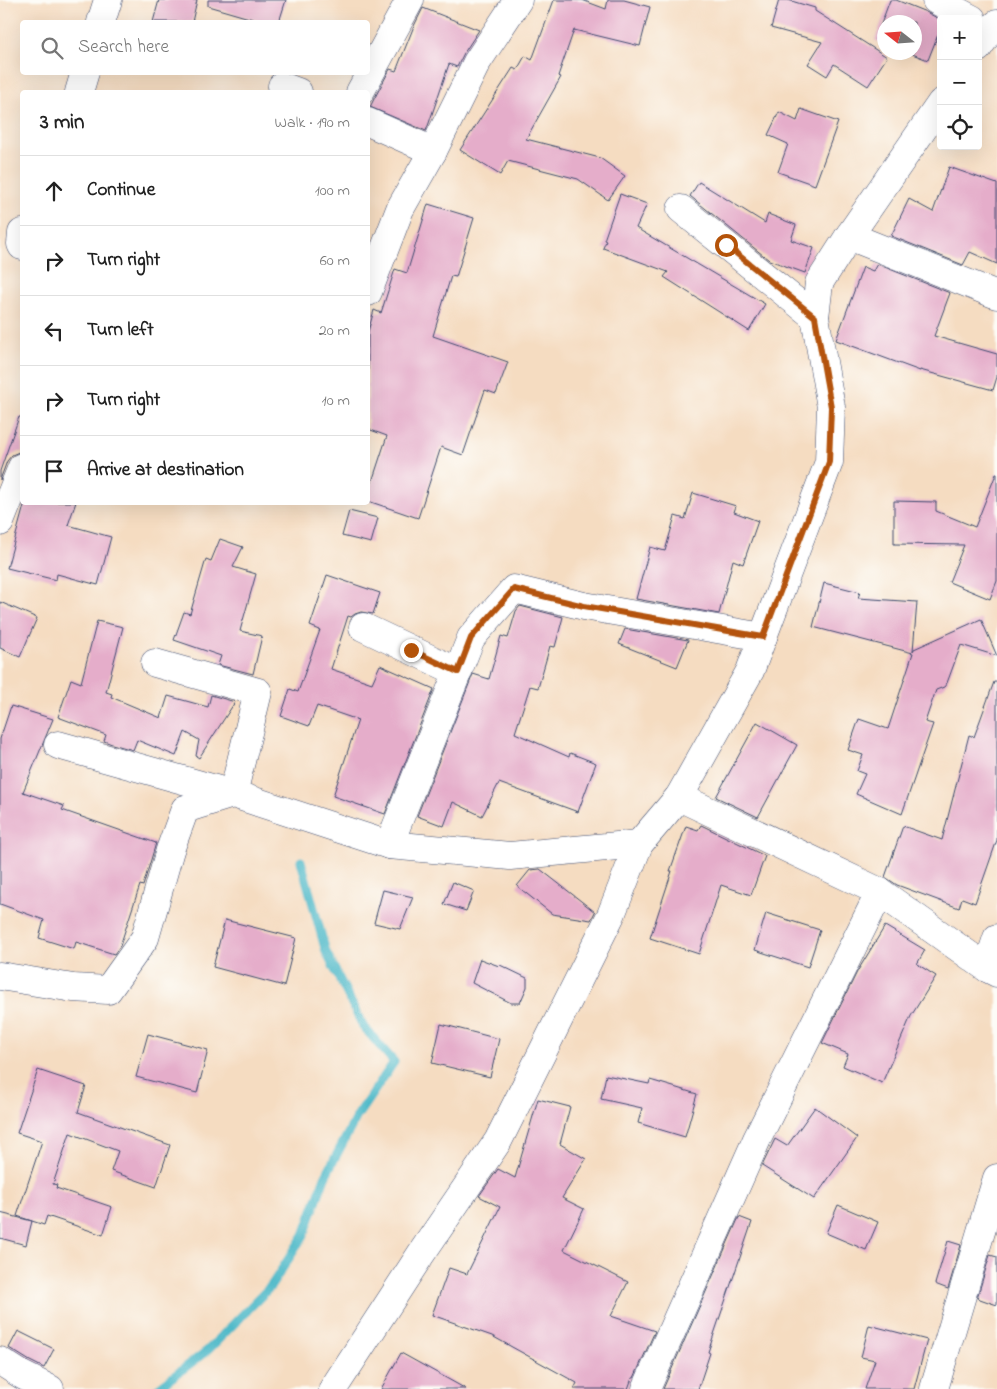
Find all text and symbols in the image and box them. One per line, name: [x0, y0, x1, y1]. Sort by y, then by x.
north arrow: [877, 15, 922, 60]
map controls: [937, 15, 982, 150]
button: +: [937, 15, 982, 60]
search box: [20, 20, 370, 75]
icon: search: [38, 34, 66, 62]
text: Search here: [78, 34, 169, 61]
button: −: [937, 60, 982, 105]
button: locate: [937, 105, 982, 150]
text: 3 min: [40, 108, 84, 138]
text: Walk · 190 m: [275, 111, 350, 135]
icon: ahead: [40, 177, 68, 205]
text: Continue: [87, 177, 155, 204]
text: 100 m: [315, 179, 350, 203]
route start: [715, 234, 738, 257]
icon: right: [40, 247, 68, 275]
text: Turn right: [87, 247, 160, 274]
text: 60 m: [320, 249, 350, 273]
icon: left: [40, 317, 68, 345]
text: Turn left: [87, 317, 154, 344]
text: 20 m: [319, 319, 350, 343]
icon: right: [40, 387, 68, 415]
text: Turn right: [87, 387, 160, 414]
text: 10 m: [322, 389, 350, 413]
icon: arrive: [40, 457, 68, 485]
text: Arrive at destination: [87, 457, 244, 484]
route end: [400, 639, 423, 662]

